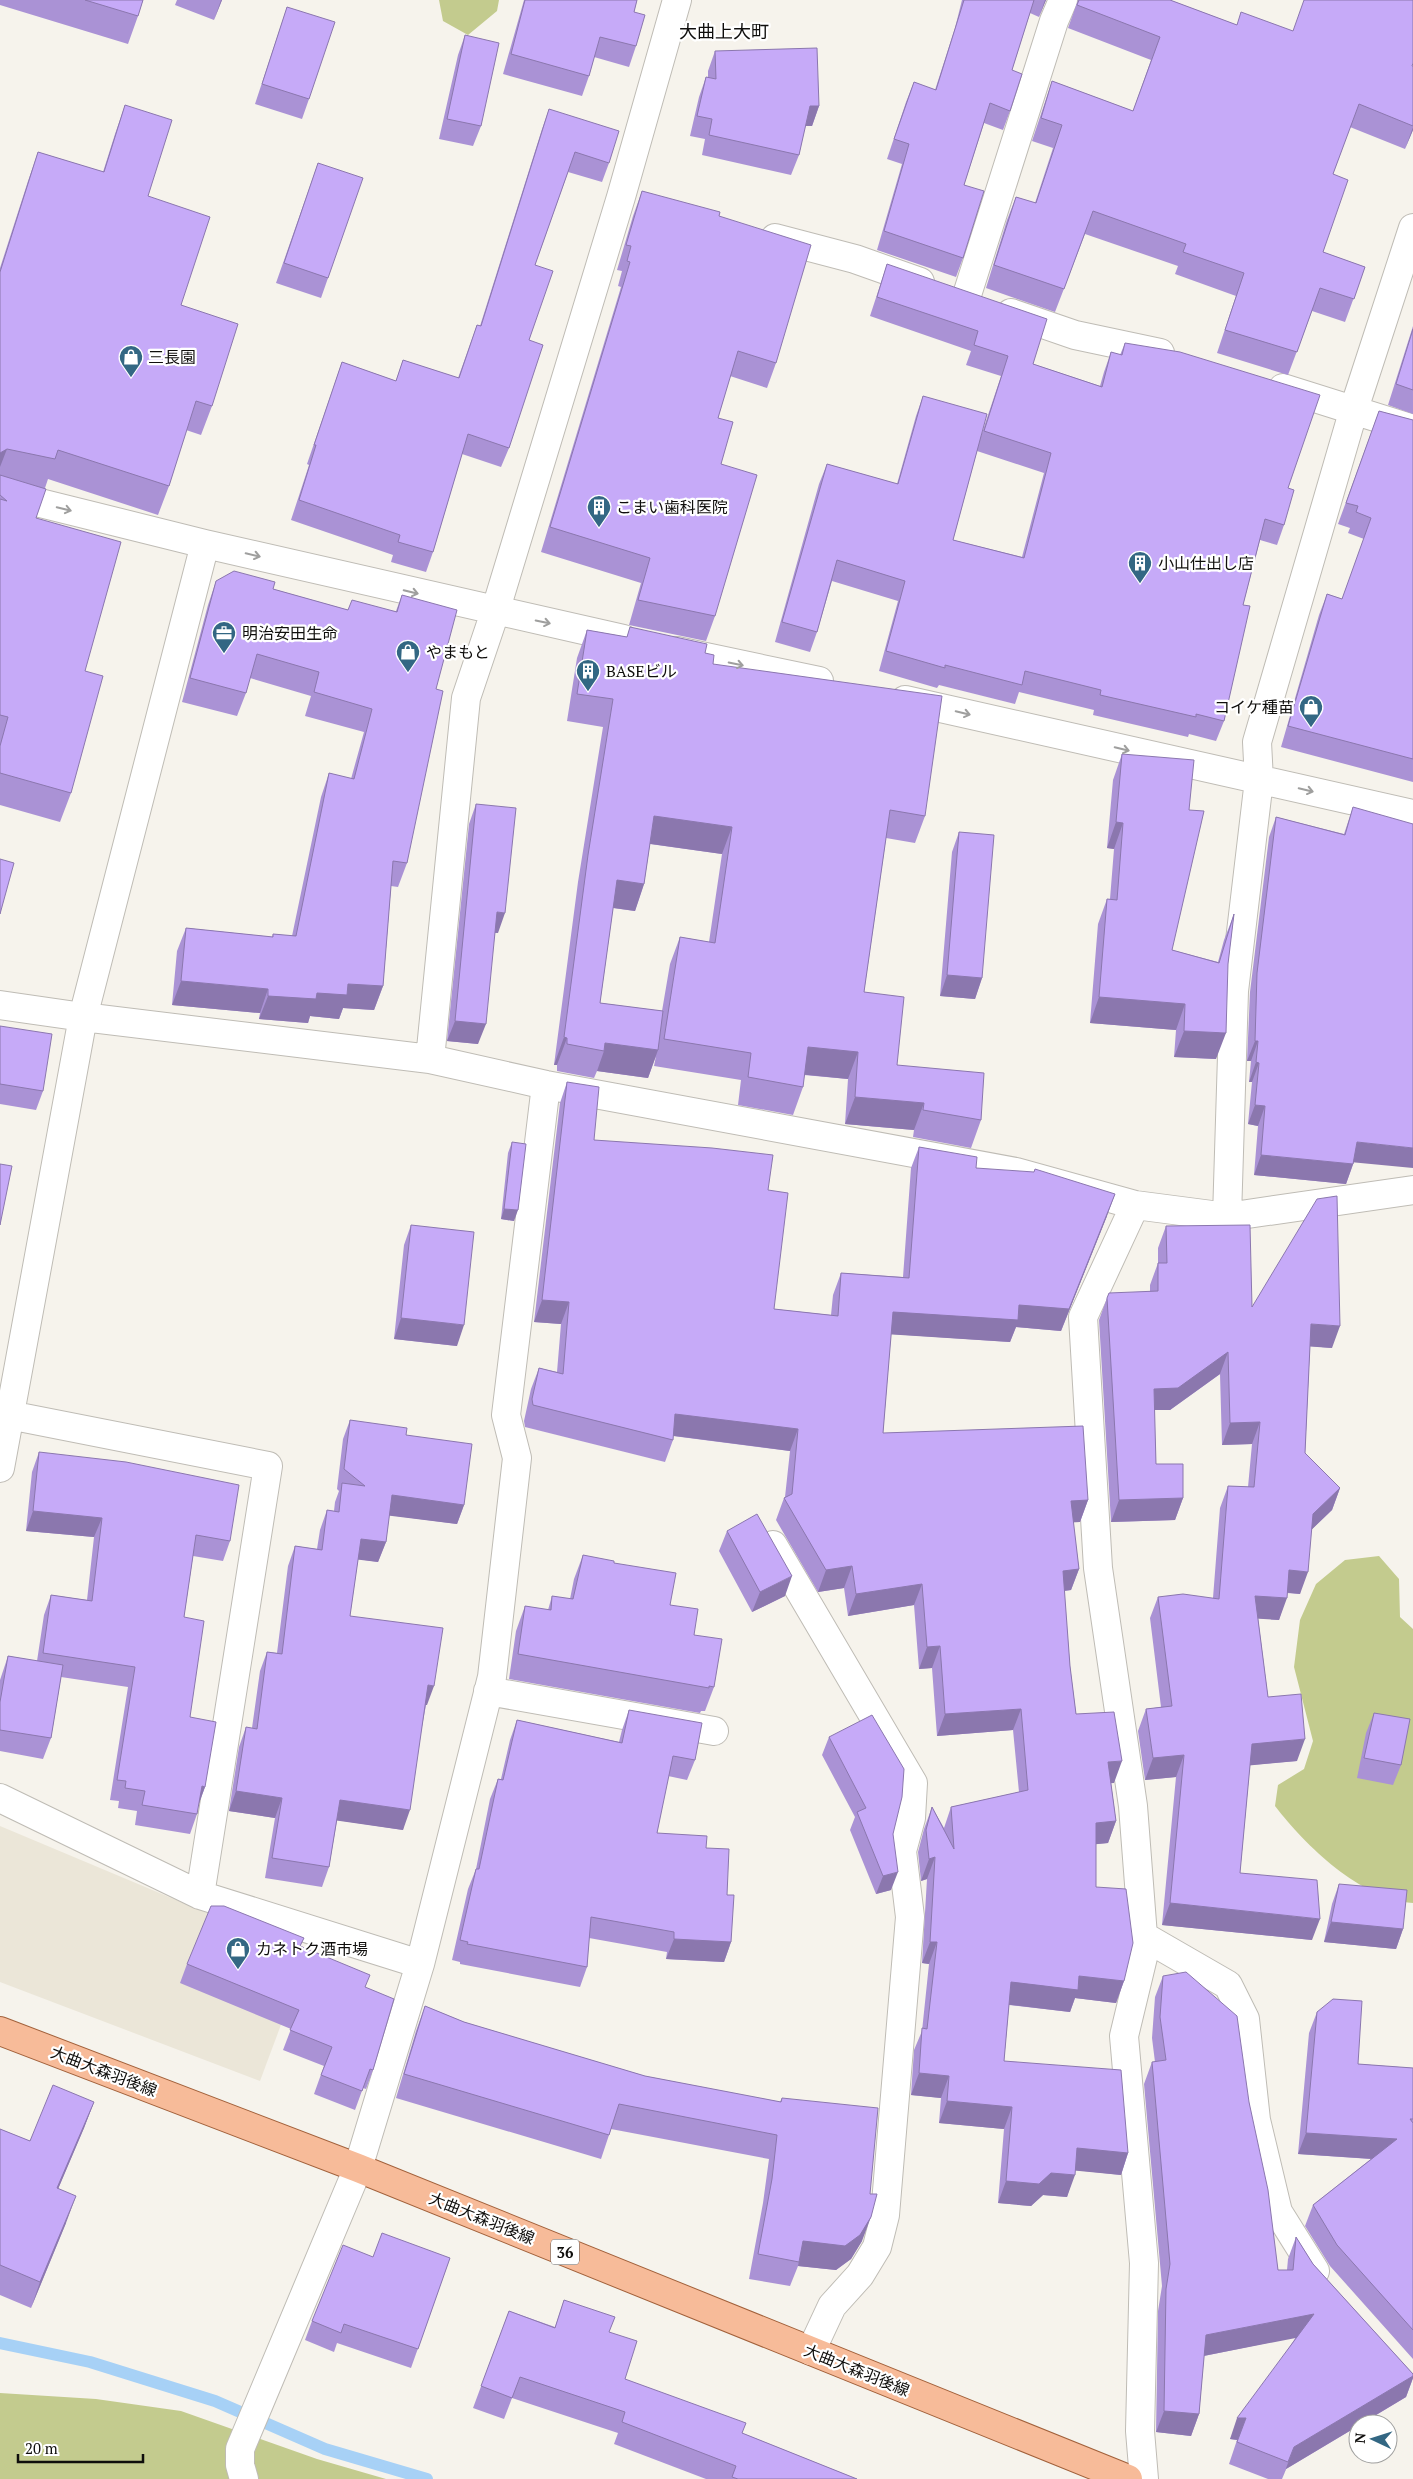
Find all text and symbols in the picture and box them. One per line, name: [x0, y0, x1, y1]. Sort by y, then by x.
district label: 大曲上大町: [679, 19, 769, 43]
shop icon: 三長園: [118, 344, 144, 378]
place label: 三長園: [148, 346, 196, 368]
building icon: こまい歯科医院: [586, 494, 612, 528]
place label: こまい歯科医院: [616, 496, 728, 518]
one-way arrow: [56, 505, 72, 514]
building icon: 小山仕出し店: [1127, 550, 1153, 584]
one-way arrow: [244, 551, 260, 560]
place label: 小山仕出し店: [1158, 552, 1254, 574]
one-way arrow: [402, 588, 418, 597]
one-way arrow: [535, 618, 551, 627]
office icon: 明治安田生命: [211, 620, 237, 654]
place label: 明治安田生命: [242, 622, 338, 644]
shop icon: やまもと: [395, 639, 421, 673]
place label: やまもと: [426, 641, 490, 663]
building icon: BASEビル: [575, 658, 601, 692]
one-way arrow: [728, 659, 744, 669]
place label: BASEビル: [606, 660, 677, 682]
shop icon: コイケ種苗: [1298, 694, 1324, 728]
place label: コイケ種苗: [1214, 696, 1294, 718]
one-way arrow: [955, 709, 971, 718]
one-way arrow: [1113, 745, 1129, 754]
one-way arrow: [1298, 786, 1314, 795]
shop icon: カネトク酒市場: [225, 1936, 251, 1970]
place label: カネトク酒市場: [256, 1938, 368, 1960]
street label: 大曲大森羽後線: [48, 2041, 160, 2101]
street label: 大曲大森羽後線: [426, 2187, 538, 2249]
road number: 36: [551, 2240, 579, 2264]
street label: 大曲大森羽後線: [801, 2339, 913, 2401]
north arrow: [1348, 2414, 1398, 2464]
scale bar: [18, 2432, 142, 2464]
text: N: [1350, 2432, 1369, 2444]
text: 20 m: [25, 2438, 58, 2458]

